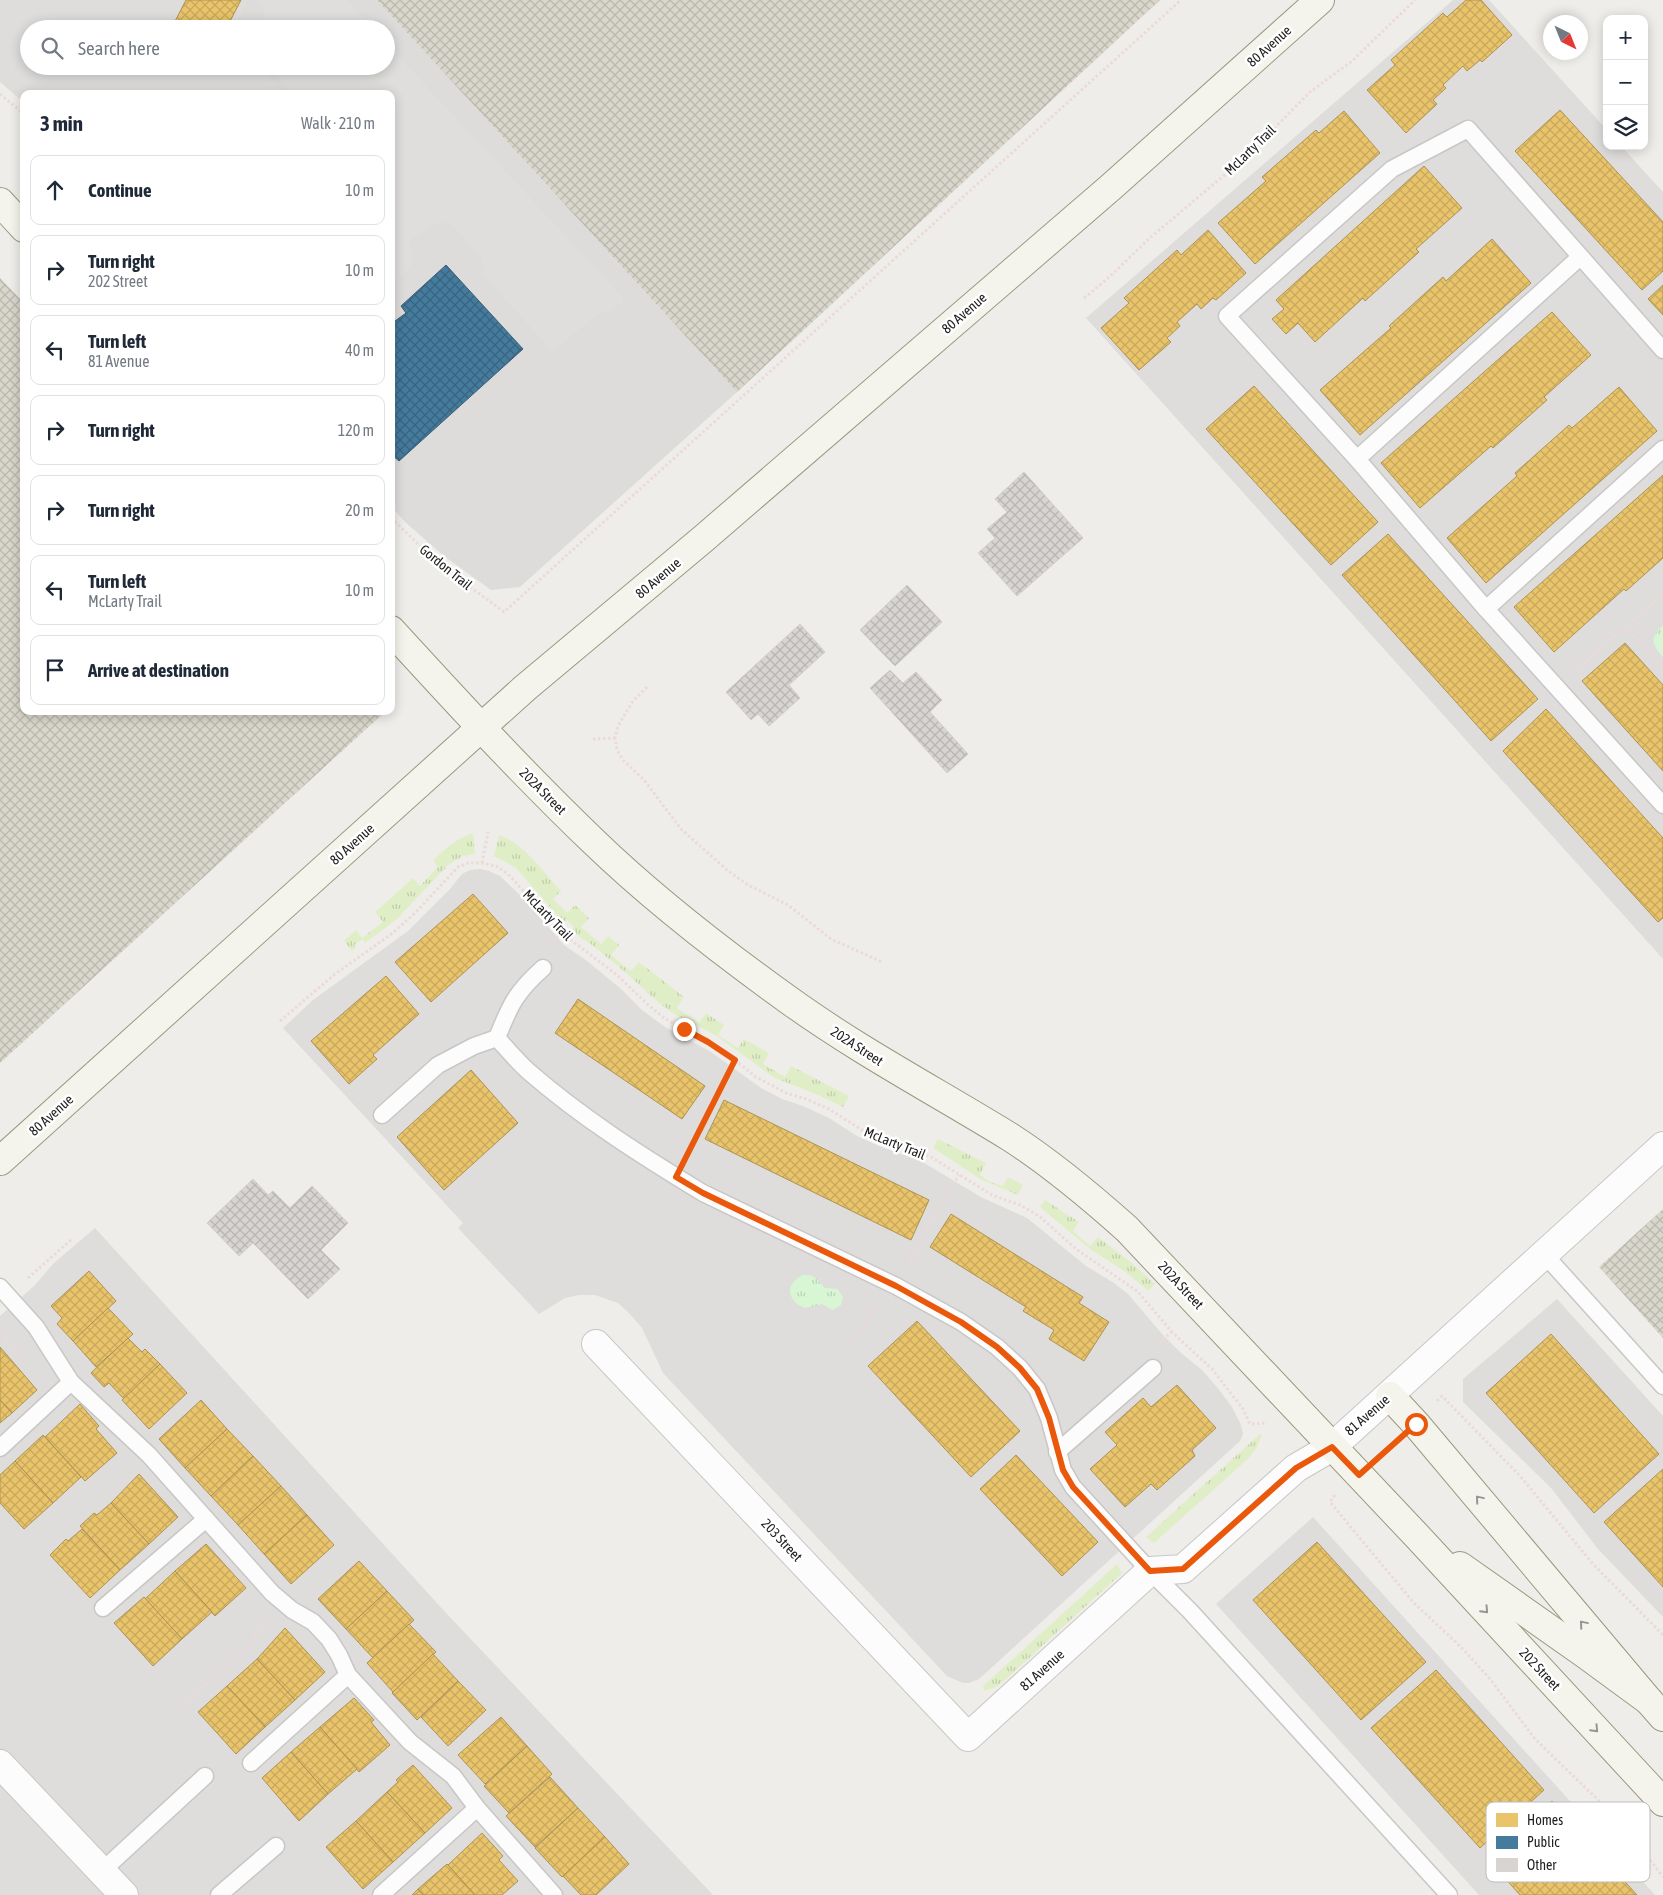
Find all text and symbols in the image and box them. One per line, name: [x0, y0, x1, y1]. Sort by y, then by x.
north arrow: [1543, 15, 1588, 60]
map controls: [1603, 15, 1648, 150]
button: +: [1603, 15, 1648, 60]
search box: [20, 20, 395, 75]
street label: 80 Avenue: [1244, 22, 1294, 70]
icon: search: [38, 34, 66, 62]
text: Search here: [78, 37, 160, 59]
button: −: [1603, 60, 1648, 105]
button: layers: [1603, 105, 1648, 150]
text: 3 min: [40, 111, 83, 135]
text: Walk · 210 m: [301, 114, 375, 132]
street label: McLarty Trail: [1221, 122, 1279, 178]
icon: ahead: [41, 176, 69, 204]
text: Continue: [88, 179, 152, 201]
text: 10 m: [345, 181, 374, 199]
text: Turn right: [88, 250, 155, 272]
icon: right: [41, 256, 69, 284]
text: 10 m: [345, 261, 374, 279]
text: 202 Street: [88, 272, 148, 290]
street label: 80 Avenue: [938, 289, 990, 337]
text: Turn left: [88, 330, 146, 352]
icon: left: [41, 336, 69, 364]
text: 40 m: [345, 341, 374, 359]
text: 81 Avenue: [88, 352, 150, 370]
icon: right: [41, 416, 69, 444]
text: Turn right: [88, 419, 155, 441]
text: 120 m: [338, 421, 374, 439]
icon: right: [41, 496, 69, 524]
text: Turn right: [88, 499, 155, 521]
text: 20 m: [345, 501, 374, 519]
street label: Gordon Trail: [417, 541, 476, 593]
street label: 80 Avenue: [632, 555, 684, 601]
text: Turn left: [88, 570, 146, 592]
icon: left: [41, 576, 69, 604]
text: 10 m: [345, 581, 374, 599]
text: McLarty Trail: [88, 592, 162, 610]
icon: arrive: [41, 656, 69, 684]
text: Arrive at destination: [88, 659, 229, 681]
street label: 202A Street: [516, 764, 570, 818]
street label: 80 Avenue: [327, 820, 377, 868]
street label: McLarty Trail: [520, 886, 576, 944]
route end: [673, 1018, 696, 1041]
street label: 202A Street: [828, 1023, 886, 1069]
street label: 80 Avenue: [26, 1091, 76, 1139]
street label: McLarty Trail: [862, 1123, 928, 1163]
street label: 202A Street: [1155, 1258, 1207, 1312]
street label: 81 Avenue: [1341, 1391, 1393, 1439]
route start: [1405, 1413, 1428, 1436]
one-way arrow: [1475, 1496, 1484, 1505]
street label: 203 Street: [758, 1515, 806, 1565]
one-way arrow: [1479, 1604, 1488, 1613]
one-way arrow: [1580, 1620, 1589, 1629]
street label: 202 Street: [1516, 1644, 1564, 1694]
street label: 81 Avenue: [1017, 1646, 1067, 1694]
one-way arrow: [1589, 1724, 1598, 1733]
legend: [1486, 1802, 1650, 1882]
text: Homes: [1527, 1812, 1563, 1828]
text: Public: [1527, 1834, 1560, 1850]
text: Other: [1527, 1857, 1557, 1873]

